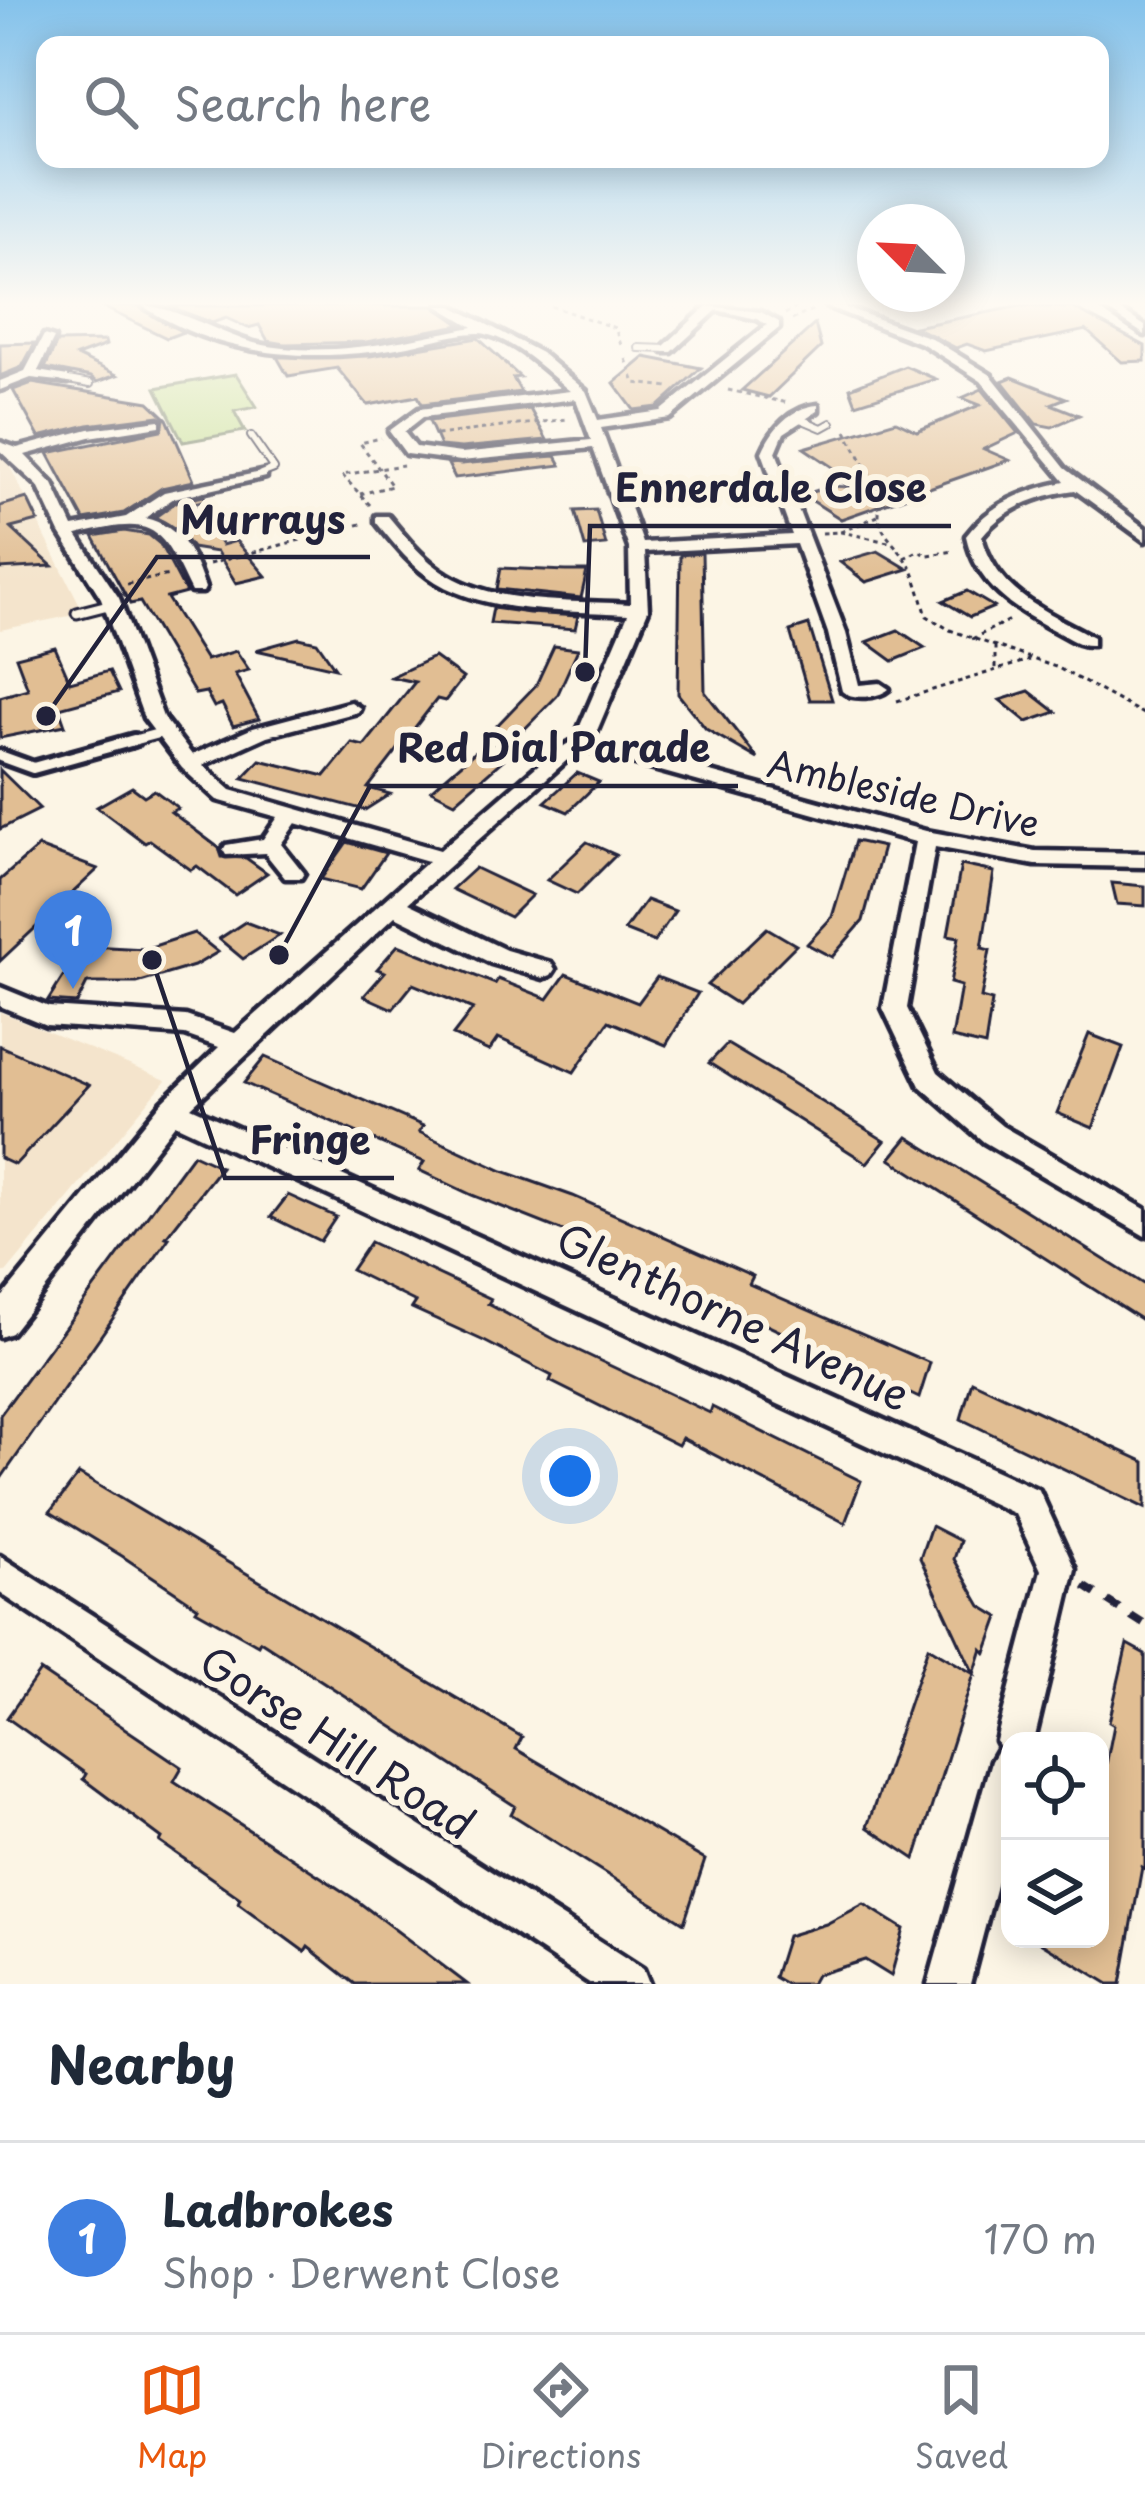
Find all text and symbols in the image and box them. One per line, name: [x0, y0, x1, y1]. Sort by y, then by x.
search box: [36, 36, 1109, 168]
text: Search here: [174, 68, 431, 136]
icon: search: [78, 69, 144, 135]
north arrow: [857, 204, 965, 312]
callout: Ennerdale Close: [590, 451, 951, 526]
text: Ennerdale Close: [615, 456, 927, 515]
callout: Murrays: [157, 482, 370, 557]
text: Murrays: [180, 488, 346, 547]
callout: Red Dial Parade: [370, 711, 738, 786]
text: Red Dial Parade: [397, 716, 711, 775]
street label: Ambleside Drive: [763, 734, 1045, 850]
pin: 1: [34, 890, 112, 989]
callout: Fringe: [225, 1103, 394, 1178]
text: Fringe: [249, 1108, 371, 1167]
street label: Glenthorne Avenue: [547, 1205, 921, 1425]
your location: [540, 1446, 600, 1506]
street label: Gorse Hill Road: [188, 1628, 488, 1854]
map controls: [1001, 1732, 1109, 1948]
button: locate: [1001, 1732, 1109, 1840]
button: layers: [1001, 1840, 1109, 1948]
text: Nearby: [48, 2024, 235, 2101]
text: Ladbrokes: [162, 2174, 393, 2242]
text: 1: [78, 2208, 96, 2267]
text: 170 m: [984, 2208, 1097, 2267]
text: Shop · Derwent Close: [162, 2242, 560, 2301]
tab: Map: [137, 2357, 207, 2479]
tab: Directions: [481, 2357, 641, 2479]
tab: Saved: [915, 2357, 1008, 2479]

